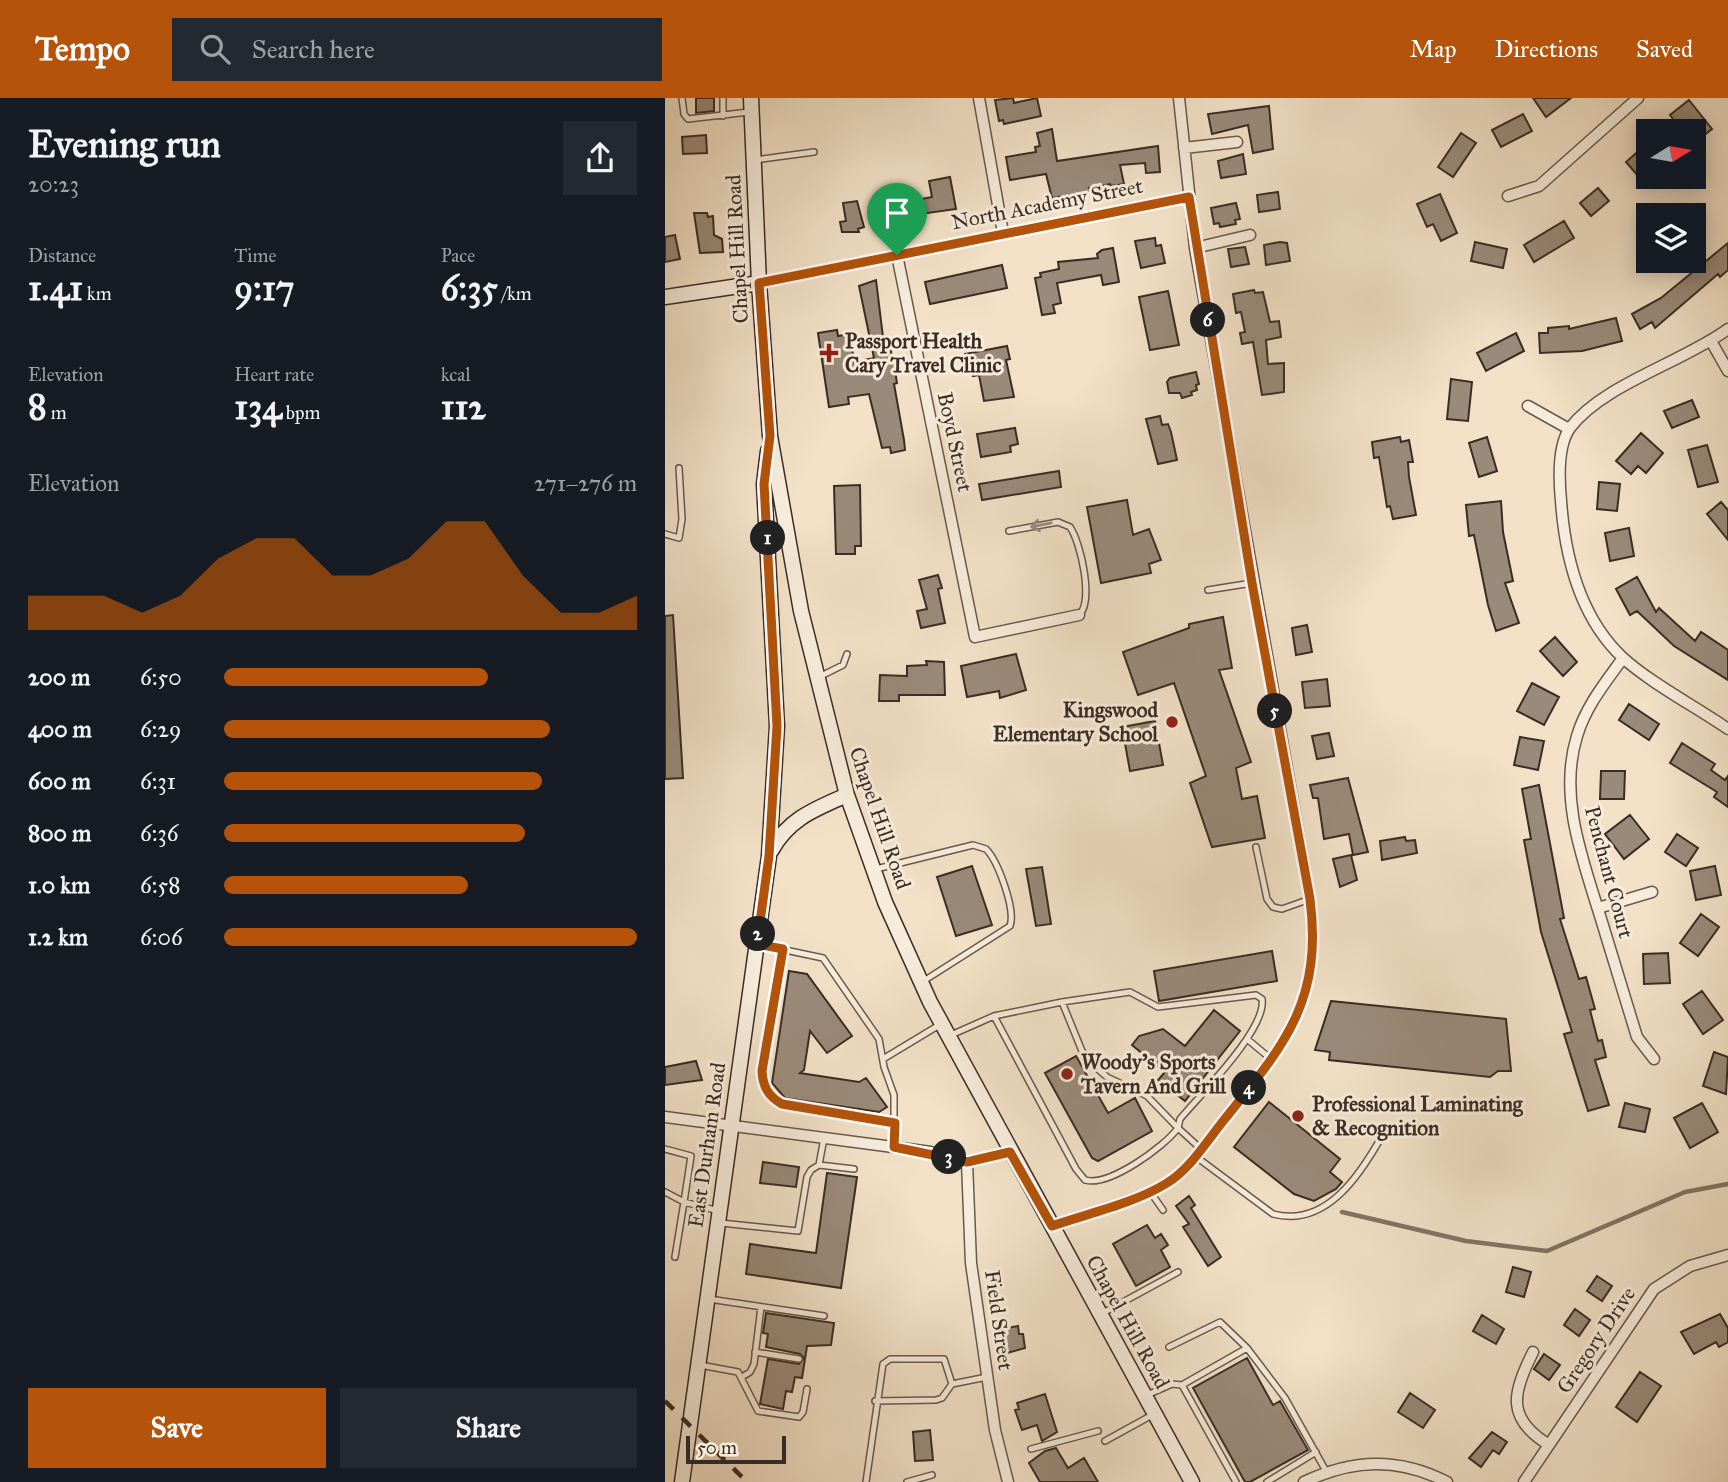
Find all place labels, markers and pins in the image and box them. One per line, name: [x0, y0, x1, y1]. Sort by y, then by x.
pin: [867, 183, 927, 255]
pin: 6: [1191, 302, 1225, 338]
place label: Passport Health Cary Travel Clinic: [845, 328, 1001, 378]
marker: Passport Health Cary Travel Clinic: [819, 343, 839, 363]
pin: 1: [751, 520, 785, 556]
pin: 5: [1257, 694, 1293, 728]
place label: Kingswood Elementary School: [993, 697, 1159, 747]
marker: Kingswood Elementary School: [1164, 714, 1180, 730]
pin: 2: [741, 916, 775, 952]
place label: Woody’s Sports Tavern And Grill: [1080, 1049, 1227, 1099]
marker: Woody’s Sports Tavern And Grill: [1059, 1066, 1075, 1082]
pin: 4: [1231, 1070, 1267, 1105]
place label: Professional Laminating & Recognition: [1312, 1091, 1524, 1141]
marker: Professional Laminating & Recognition: [1290, 1108, 1306, 1124]
pin: 3: [931, 1140, 967, 1174]

